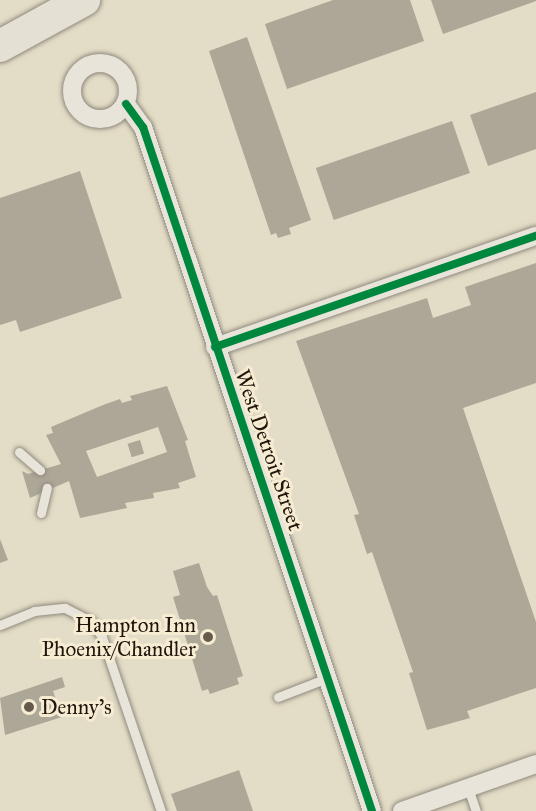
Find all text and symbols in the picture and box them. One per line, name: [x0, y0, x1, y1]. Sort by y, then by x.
street label: West Detroit Street: [230, 366, 308, 534]
place label: Hampton Inn Phoenix/Chandler: [42, 612, 196, 662]
marker: Hampton Inn Phoenix/Chandler: [201, 630, 215, 644]
place label: Denny's: [41, 694, 112, 720]
marker: Denny's: [22, 700, 36, 714]

